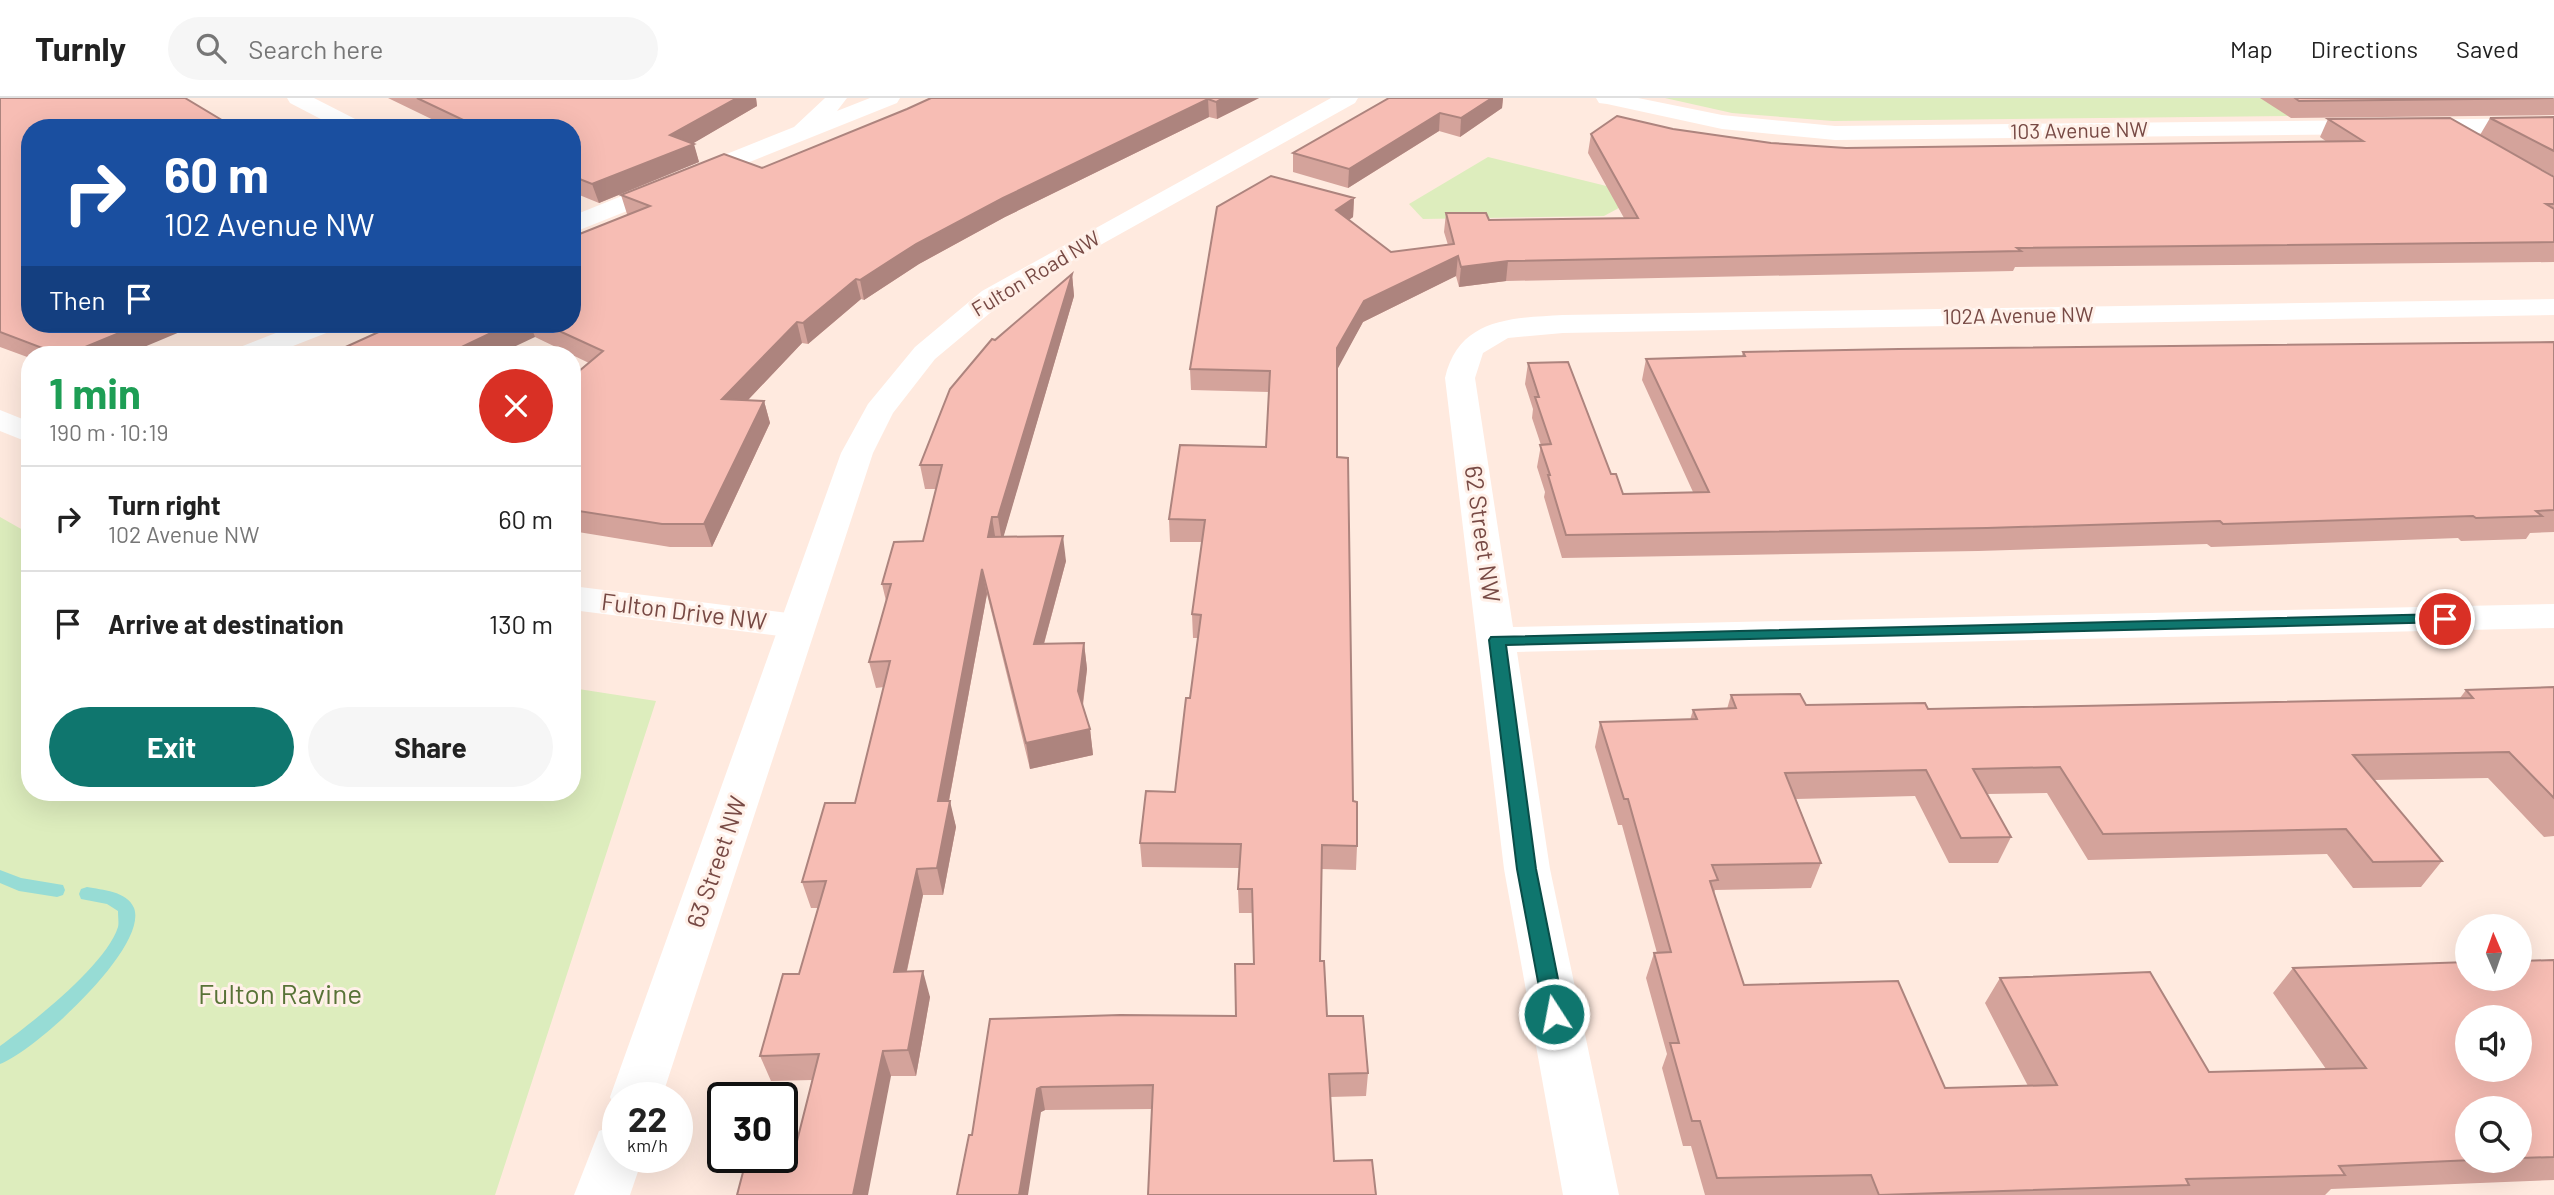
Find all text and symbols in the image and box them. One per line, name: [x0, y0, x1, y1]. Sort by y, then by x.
search box: [168, 17, 658, 80]
text: Turnly: [35, 28, 126, 68]
icon: search: [192, 29, 230, 67]
text: Search here: [248, 33, 383, 64]
text: Map: [2230, 34, 2273, 63]
text: Directions: [2311, 34, 2418, 63]
text: Saved: [2456, 34, 2519, 63]
street label: 103 Avenue NW: [2010, 116, 2148, 143]
text: 60 m: [164, 144, 269, 203]
icon: right: [49, 147, 140, 238]
text: 102 Avenue NW: [164, 204, 375, 242]
street label: Fulton Road NW: [967, 225, 1104, 321]
icon: arrive: [120, 280, 158, 318]
text: Then: [49, 284, 106, 315]
street label: 102A Avenue NW: [1942, 301, 2094, 328]
text: 1 min: [49, 367, 141, 417]
button: close: [479, 369, 553, 443]
text: 190 m · 10:19: [49, 418, 169, 446]
street label: 62 Street NW: [1460, 464, 1507, 604]
text: Turn right: [108, 489, 221, 520]
icon: right: [49, 500, 87, 538]
text: 60 m: [498, 503, 553, 534]
text: 102 Avenue NW: [108, 520, 259, 548]
street label: Fulton Drive NW: [600, 586, 769, 635]
pin: [2415, 589, 2475, 649]
icon: arrive: [2426, 600, 2464, 638]
icon: arrive: [49, 605, 87, 643]
text: Arrive at destination: [108, 608, 344, 639]
text: 130 m: [489, 608, 553, 639]
button: Exit: [49, 707, 294, 787]
button: Share: [308, 707, 553, 787]
street label: 63 Street NW: [680, 792, 752, 931]
north arrow: [2455, 914, 2532, 990]
map controls: [2455, 914, 2532, 1173]
park label: Fulton Ravine: [198, 976, 362, 1010]
position arrow: [1517, 977, 1591, 1051]
button: sound: [2455, 1005, 2532, 1082]
speed limit sign: 30: [707, 1082, 798, 1173]
button: search: [2455, 1096, 2532, 1173]
text: 22: [628, 1097, 667, 1139]
text: km/h: [627, 1134, 668, 1156]

